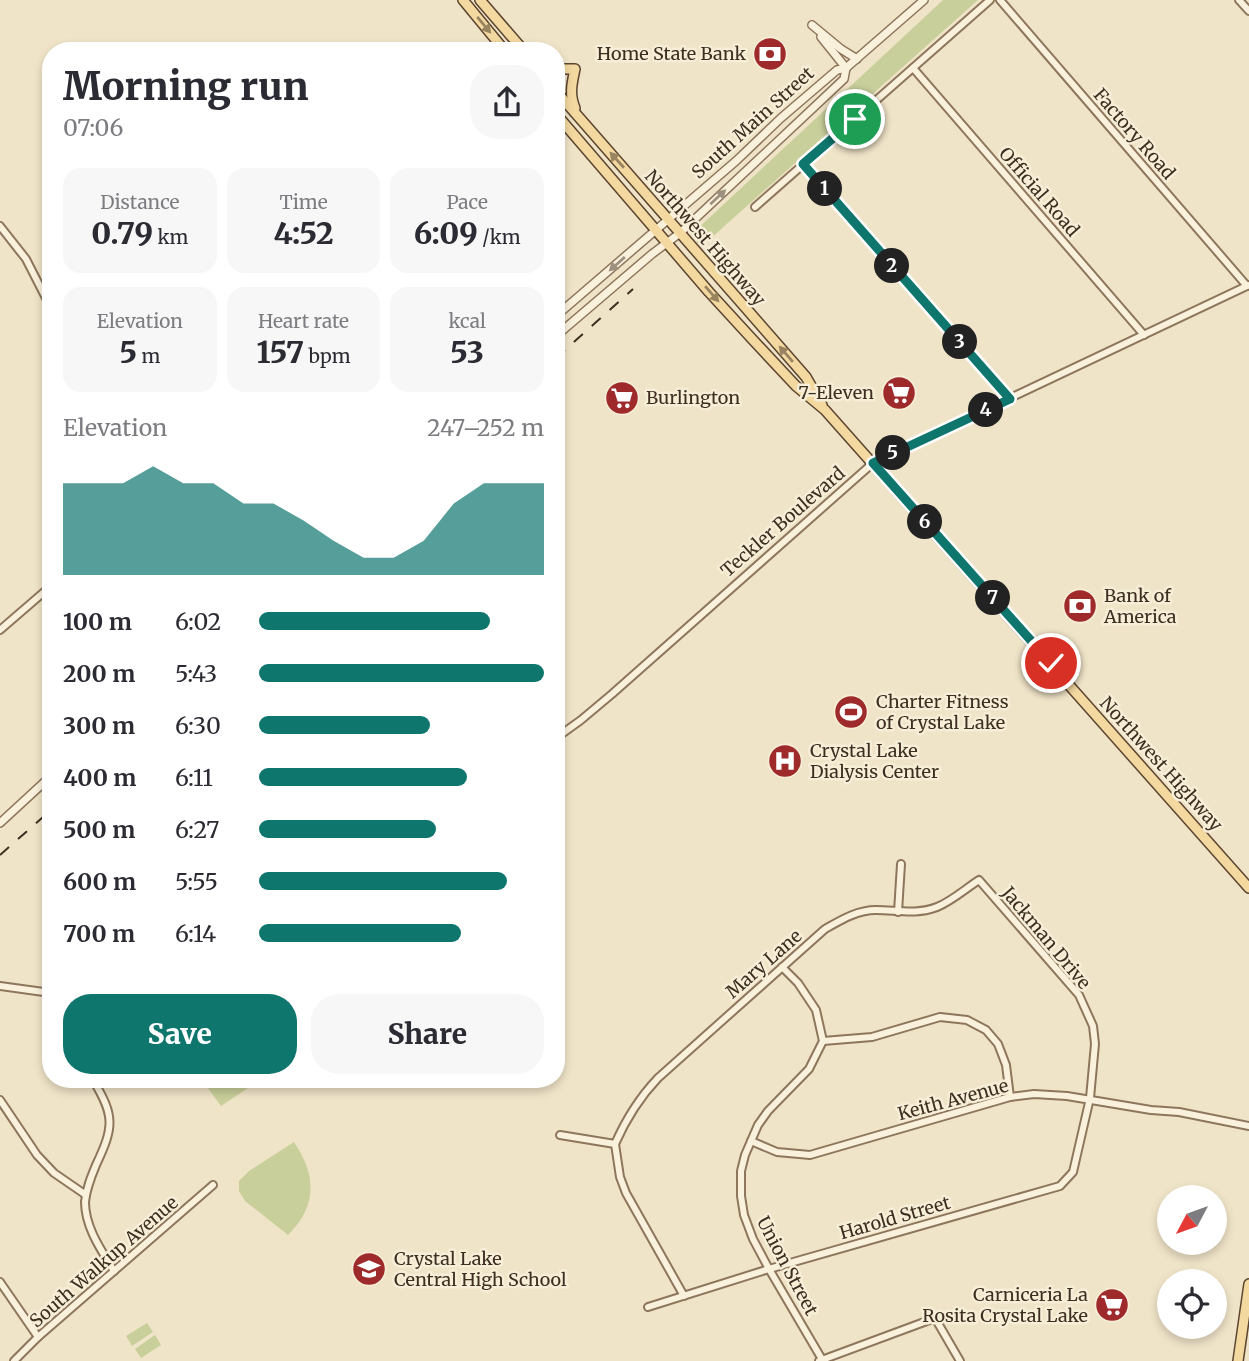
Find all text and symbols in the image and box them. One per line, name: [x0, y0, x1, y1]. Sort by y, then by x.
one-way arrow: [476, 16, 491, 34]
bank icon: Home State Bank: [751, 35, 789, 73]
place label: Home State Bank: [597, 42, 747, 65]
street label: South Main Street: [687, 62, 819, 184]
text: Morning run: [63, 63, 309, 110]
button: share: [470, 65, 544, 139]
street label: Factory Road: [1089, 84, 1180, 184]
pin: [825, 89, 885, 149]
icon: arrive: [836, 100, 874, 138]
text: 07:06: [63, 113, 123, 142]
street label: Official Road: [994, 142, 1085, 241]
one-way arrow: [609, 151, 625, 169]
street label: Northwest Highway: [640, 165, 771, 311]
pin: 1: [808, 172, 842, 206]
text: 1: [820, 176, 829, 200]
one-way arrow: [709, 189, 726, 205]
text: Distance: [100, 190, 180, 214]
text: Time: [279, 190, 328, 214]
text: Pace: [446, 190, 488, 214]
text: 0.79: [91, 214, 153, 252]
text: 4:52: [273, 214, 334, 252]
text: 6:09: [414, 214, 478, 252]
text: km: [153, 225, 188, 249]
text: /km: [478, 225, 521, 249]
pin: 2: [874, 248, 910, 284]
text: 2: [886, 253, 897, 277]
one-way arrow: [609, 256, 626, 272]
one-way arrow: [704, 286, 719, 303]
text: Elevation: [97, 309, 183, 333]
text: Heart rate: [258, 309, 349, 333]
text: kcal: [448, 309, 486, 333]
pin: 3: [942, 324, 978, 360]
text: 3: [954, 329, 965, 353]
text: 5: [119, 333, 137, 371]
text: 157: [256, 333, 304, 371]
text: 53: [450, 333, 484, 371]
text: m: [137, 344, 160, 368]
text: bpm: [304, 344, 351, 368]
one-way arrow: [778, 346, 794, 363]
supermarket icon: 7-Eleven: [880, 374, 918, 412]
supermarket icon: Burlington: [603, 379, 641, 417]
place label: 7-Eleven: [798, 381, 874, 404]
place label: Burlington: [646, 386, 740, 409]
pin: 4: [968, 392, 1004, 428]
text: 4: [979, 397, 992, 421]
text: Elevation: [63, 413, 167, 442]
text: 247–252 m: [427, 413, 544, 442]
pin: 5: [876, 435, 910, 470]
text: 5: [887, 440, 898, 464]
street label: Teckler Boulevard: [716, 461, 850, 582]
pin: 6: [908, 504, 942, 540]
text: 6: [919, 509, 930, 533]
pin: 7: [976, 580, 1010, 616]
place label: Bank of America: [1103, 584, 1177, 628]
text: 7: [987, 585, 998, 609]
bank icon: Bank of America: [1061, 587, 1099, 625]
text: 100 m: [63, 607, 132, 636]
text: 6:02: [175, 607, 221, 636]
pin: [1021, 633, 1081, 693]
icon: check: [1032, 644, 1070, 682]
text: 200 m: [63, 659, 135, 688]
text: 5:43: [175, 659, 217, 688]
place label: Charter Fitness of Crystal Lake: [876, 690, 1009, 734]
street label: Northwest Highway: [1095, 692, 1228, 836]
sports icon: Charter Fitness of Crystal Lake: [832, 693, 870, 731]
text: 300 m: [63, 711, 135, 740]
text: 6:30: [175, 711, 221, 740]
place label: Crystal Lake Dialysis Center: [810, 739, 939, 783]
hospital icon: Crystal Lake Dialysis Center: [766, 742, 804, 780]
text: 400 m: [63, 763, 137, 792]
text: 6:11: [175, 763, 213, 792]
text: 500 m: [63, 815, 135, 844]
text: 6:27: [175, 815, 219, 844]
text: 600 m: [63, 867, 136, 896]
text: 5:55: [175, 867, 218, 896]
street label: Jackman Drive: [996, 881, 1096, 994]
text: 700 m: [63, 919, 135, 948]
text: 6:14: [175, 919, 216, 948]
street label: Mary Lane: [721, 924, 806, 1003]
button: Save: [63, 994, 297, 1074]
button: Share: [311, 994, 544, 1074]
street label: Keith Avenue: [895, 1074, 1011, 1125]
north arrow: [1157, 1185, 1227, 1255]
map controls: [1157, 1185, 1227, 1339]
street label: South Walkup Avenue: [25, 1191, 183, 1332]
street label: Harold Street: [837, 1191, 953, 1244]
street label: Union Street: [752, 1212, 823, 1319]
place label: Crystal Lake Central High School: [394, 1247, 567, 1291]
school or university icon: Crystal Lake Central High School: [350, 1250, 388, 1288]
button: locate: [1157, 1269, 1227, 1339]
place label: Carniceria La Rosita Crystal Lake: [922, 1283, 1088, 1327]
supermarket icon: Carniceria La Rosita Crystal Lake: [1093, 1286, 1131, 1324]

